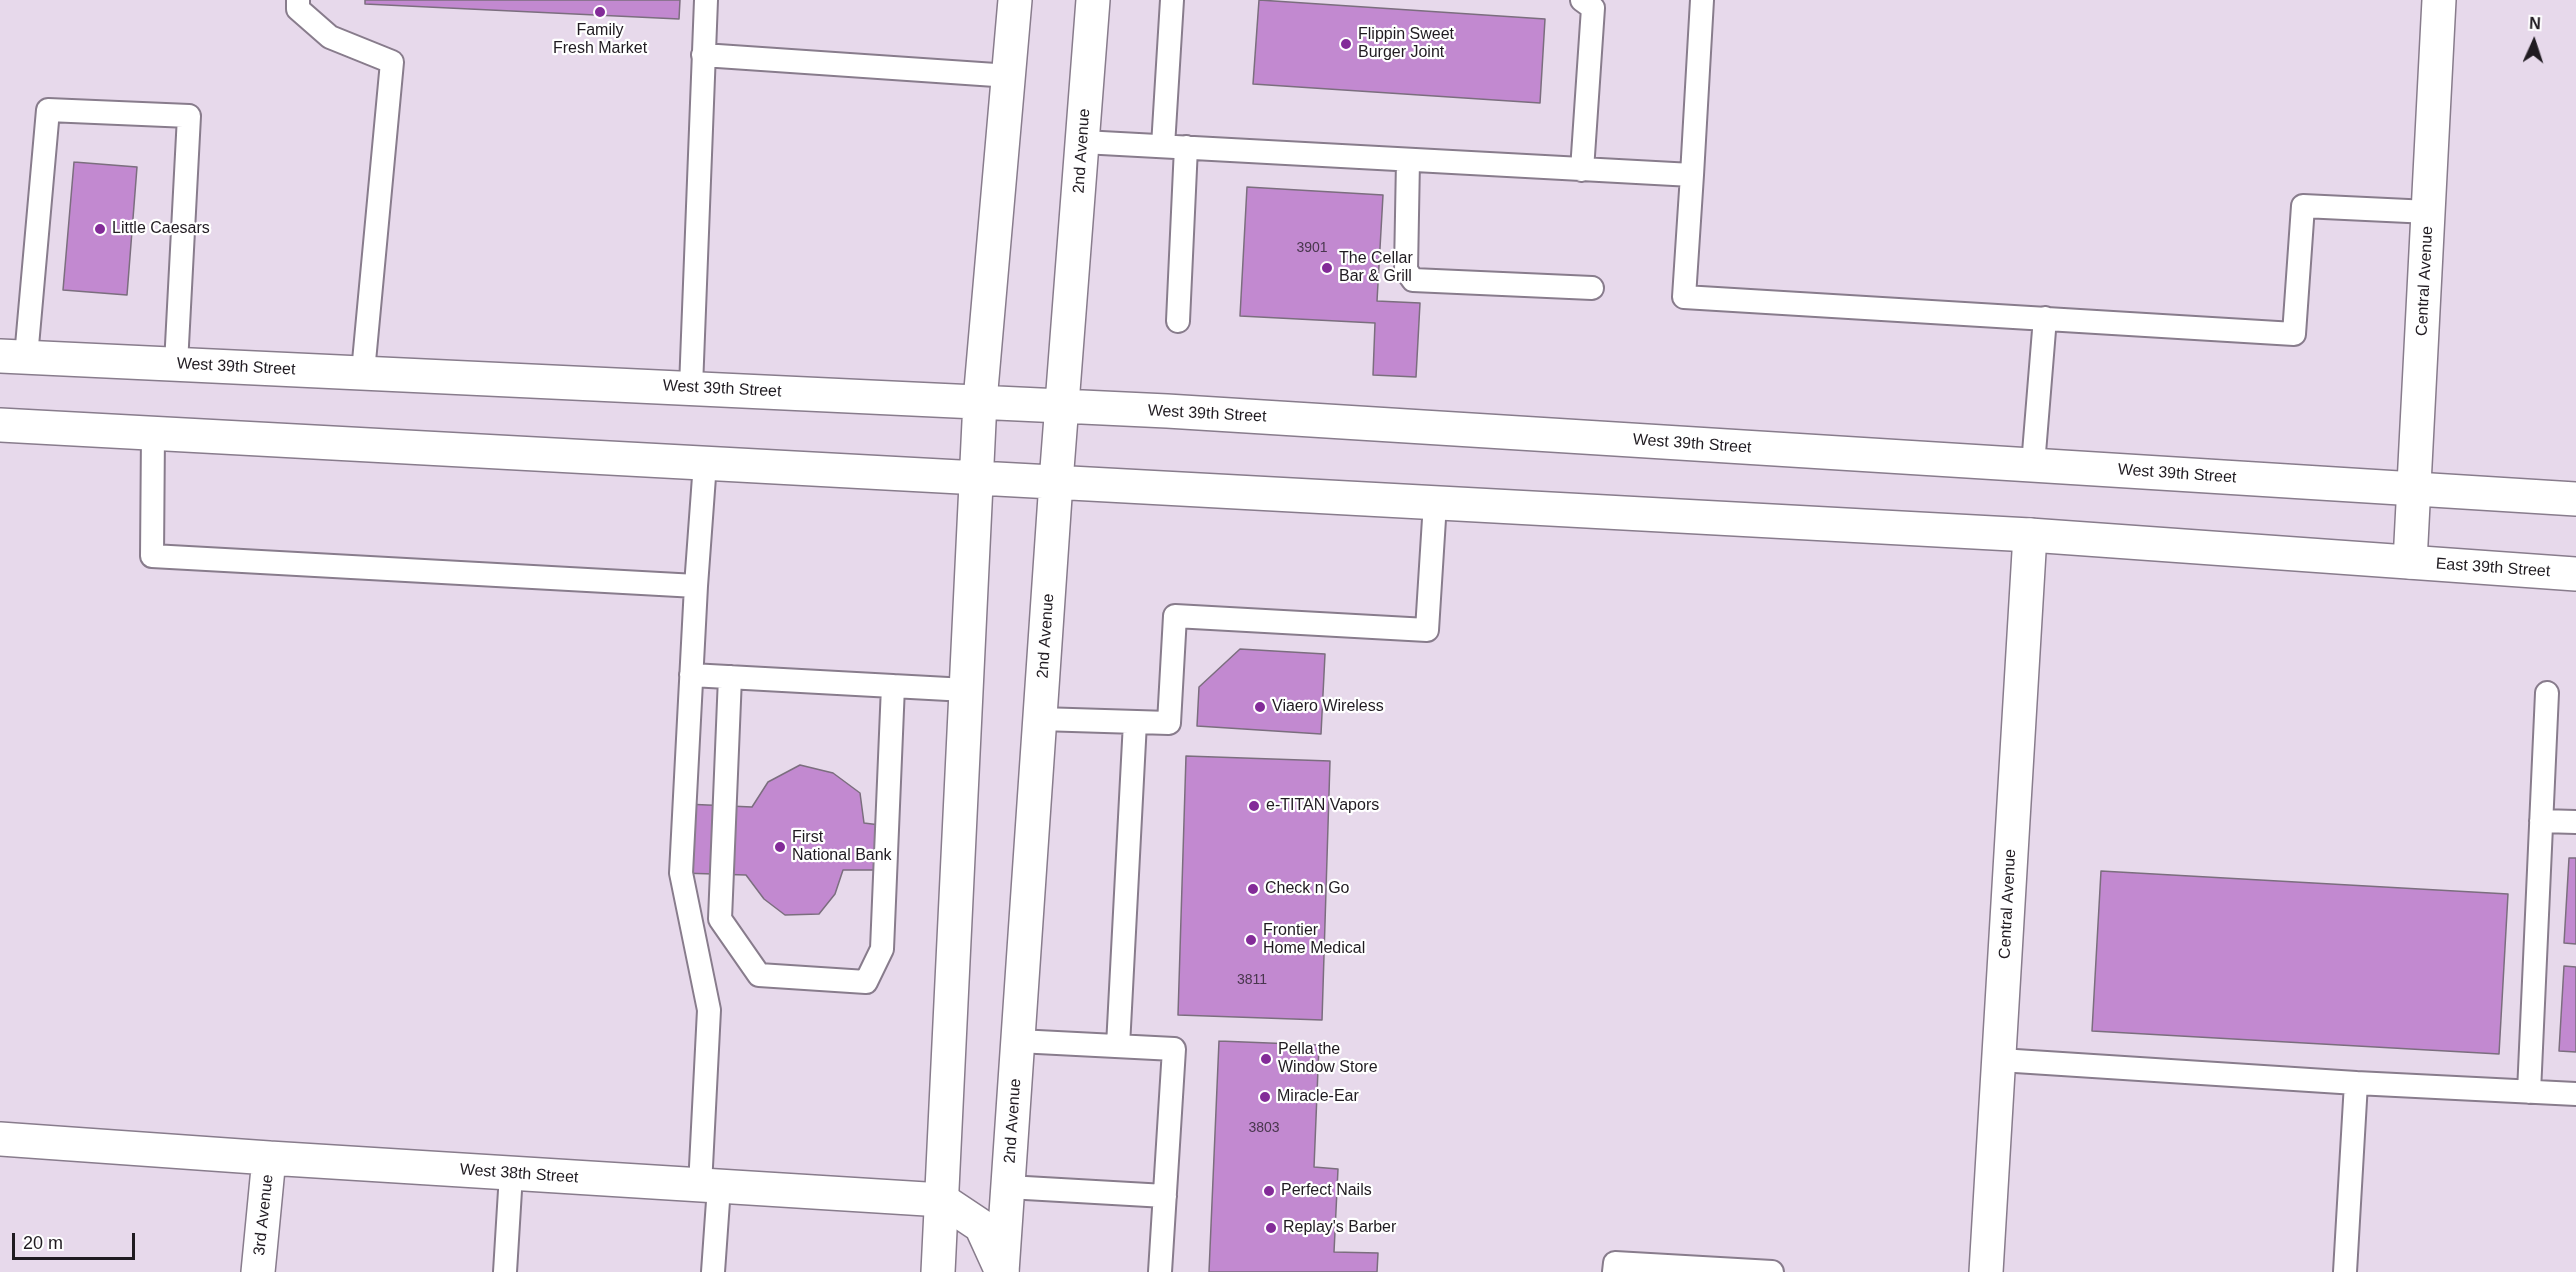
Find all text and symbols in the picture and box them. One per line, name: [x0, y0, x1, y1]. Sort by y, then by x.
marker: Family Fresh Market: [593, 5, 607, 19]
north arrow: [2504, 12, 2564, 72]
text: N: [2529, 15, 2541, 32]
place label: Family Fresh Market: [553, 21, 647, 59]
place label: Flippin Sweet Burger Joint: [1358, 25, 1454, 63]
marker: Flippin Sweet Burger Joint: [1339, 37, 1353, 51]
street label: 2nd Avenue: [1069, 108, 1095, 194]
place label: Little Caesars: [112, 219, 210, 239]
marker: Little Caesars: [93, 222, 107, 236]
street label: Central Avenue: [2413, 226, 2437, 336]
house number: 3901: [1296, 240, 1328, 256]
place label: The Cellar Bar & Grill: [1339, 249, 1413, 287]
marker: The Cellar Bar & Grill: [1320, 261, 1334, 275]
street label: West 39th Street: [176, 354, 296, 380]
street label: West 39th Street: [662, 376, 782, 402]
street label: West 39th Street: [1147, 401, 1267, 427]
street label: West 39th Street: [1632, 430, 1752, 458]
street label: West 39th Street: [2117, 460, 2237, 488]
street label: East 39th Street: [2435, 554, 2551, 582]
street label: 2nd Avenue: [1033, 593, 1059, 679]
place label: Viaero Wireless: [1272, 697, 1384, 717]
marker: Viaero Wireless: [1253, 700, 1267, 714]
place label: e-TITAN Vapors: [1266, 796, 1379, 816]
marker: e-TITAN Vapors: [1247, 799, 1261, 813]
place label: First National Bank: [792, 828, 892, 866]
marker: First National Bank: [773, 840, 787, 854]
street label: Central Avenue: [1996, 849, 2020, 959]
place label: Check n Go: [1265, 879, 1349, 899]
marker: Check n Go: [1246, 882, 1260, 896]
place label: Frontier Home Medical: [1263, 921, 1365, 959]
marker: Frontier Home Medical: [1244, 933, 1258, 947]
house number: 3811: [1237, 972, 1267, 988]
place label: Pella the Window Store: [1278, 1040, 1378, 1078]
marker: Pella the Window Store: [1259, 1052, 1273, 1066]
street label: 2nd Avenue: [1000, 1078, 1026, 1164]
place label: Miracle-Ear: [1277, 1087, 1359, 1107]
marker: Miracle-Ear: [1258, 1090, 1272, 1104]
house number: 3803: [1248, 1120, 1280, 1136]
street label: West 38th Street: [459, 1160, 579, 1188]
street label: 3rd Avenue: [250, 1173, 278, 1257]
place label: Perfect Nails: [1281, 1181, 1372, 1201]
marker: Perfect Nails: [1262, 1184, 1276, 1198]
place label: Replay's Barber: [1283, 1218, 1396, 1238]
scale bar: [15, 1221, 138, 1259]
marker: Replay's Barber: [1264, 1221, 1278, 1235]
text: 20 m: [23, 1233, 63, 1253]

